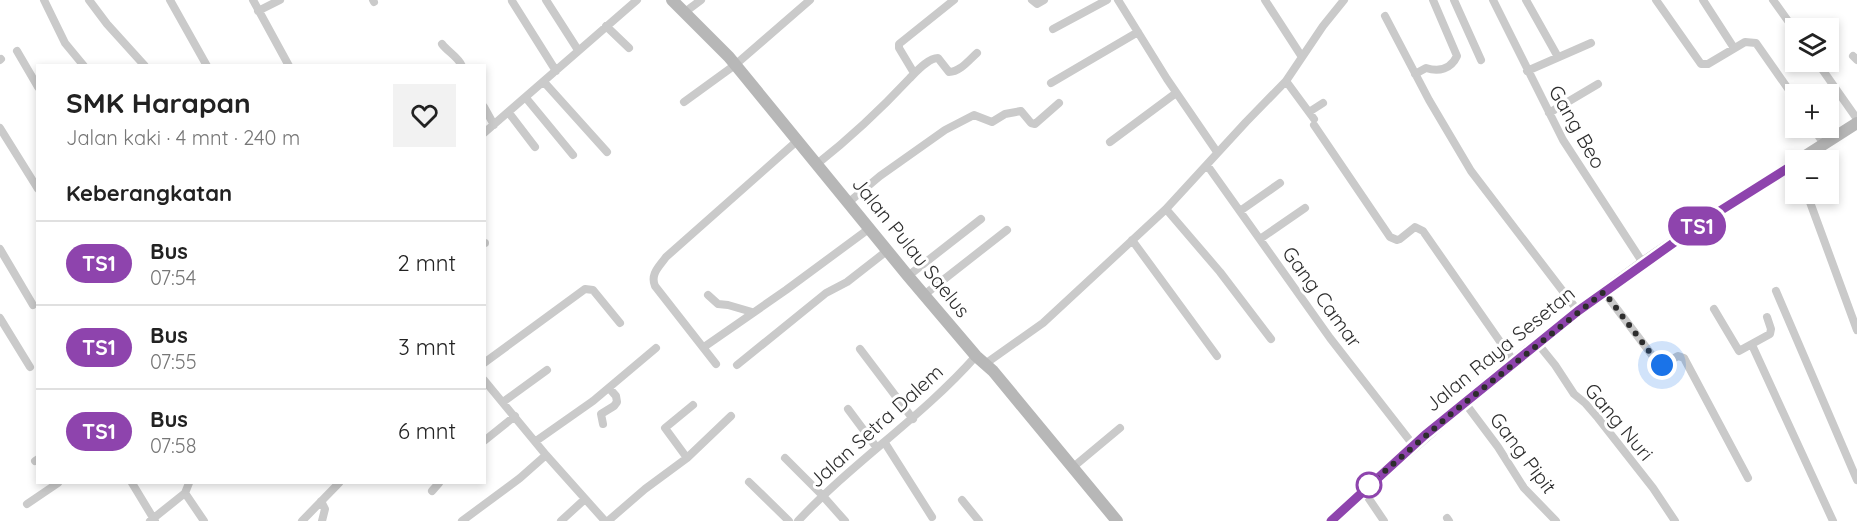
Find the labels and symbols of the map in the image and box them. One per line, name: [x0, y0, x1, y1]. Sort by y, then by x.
street label: Gang Beo: [1544, 81, 1611, 173]
street label: Jalan Pulau Saelus: [847, 171, 976, 322]
line badge: TS1: [1662, 206, 1732, 246]
street label: Gang Camar: [1277, 241, 1368, 352]
street label: Jalan Raya Sesetan: [1420, 281, 1580, 417]
your location: [1647, 350, 1677, 380]
street label: Jalan Setra Dalem: [803, 359, 948, 492]
street label: Gang Nuri: [1580, 378, 1659, 466]
street label: Gang Pipit: [1485, 407, 1562, 498]
unlabelled marker: [1356, 472, 1382, 498]

